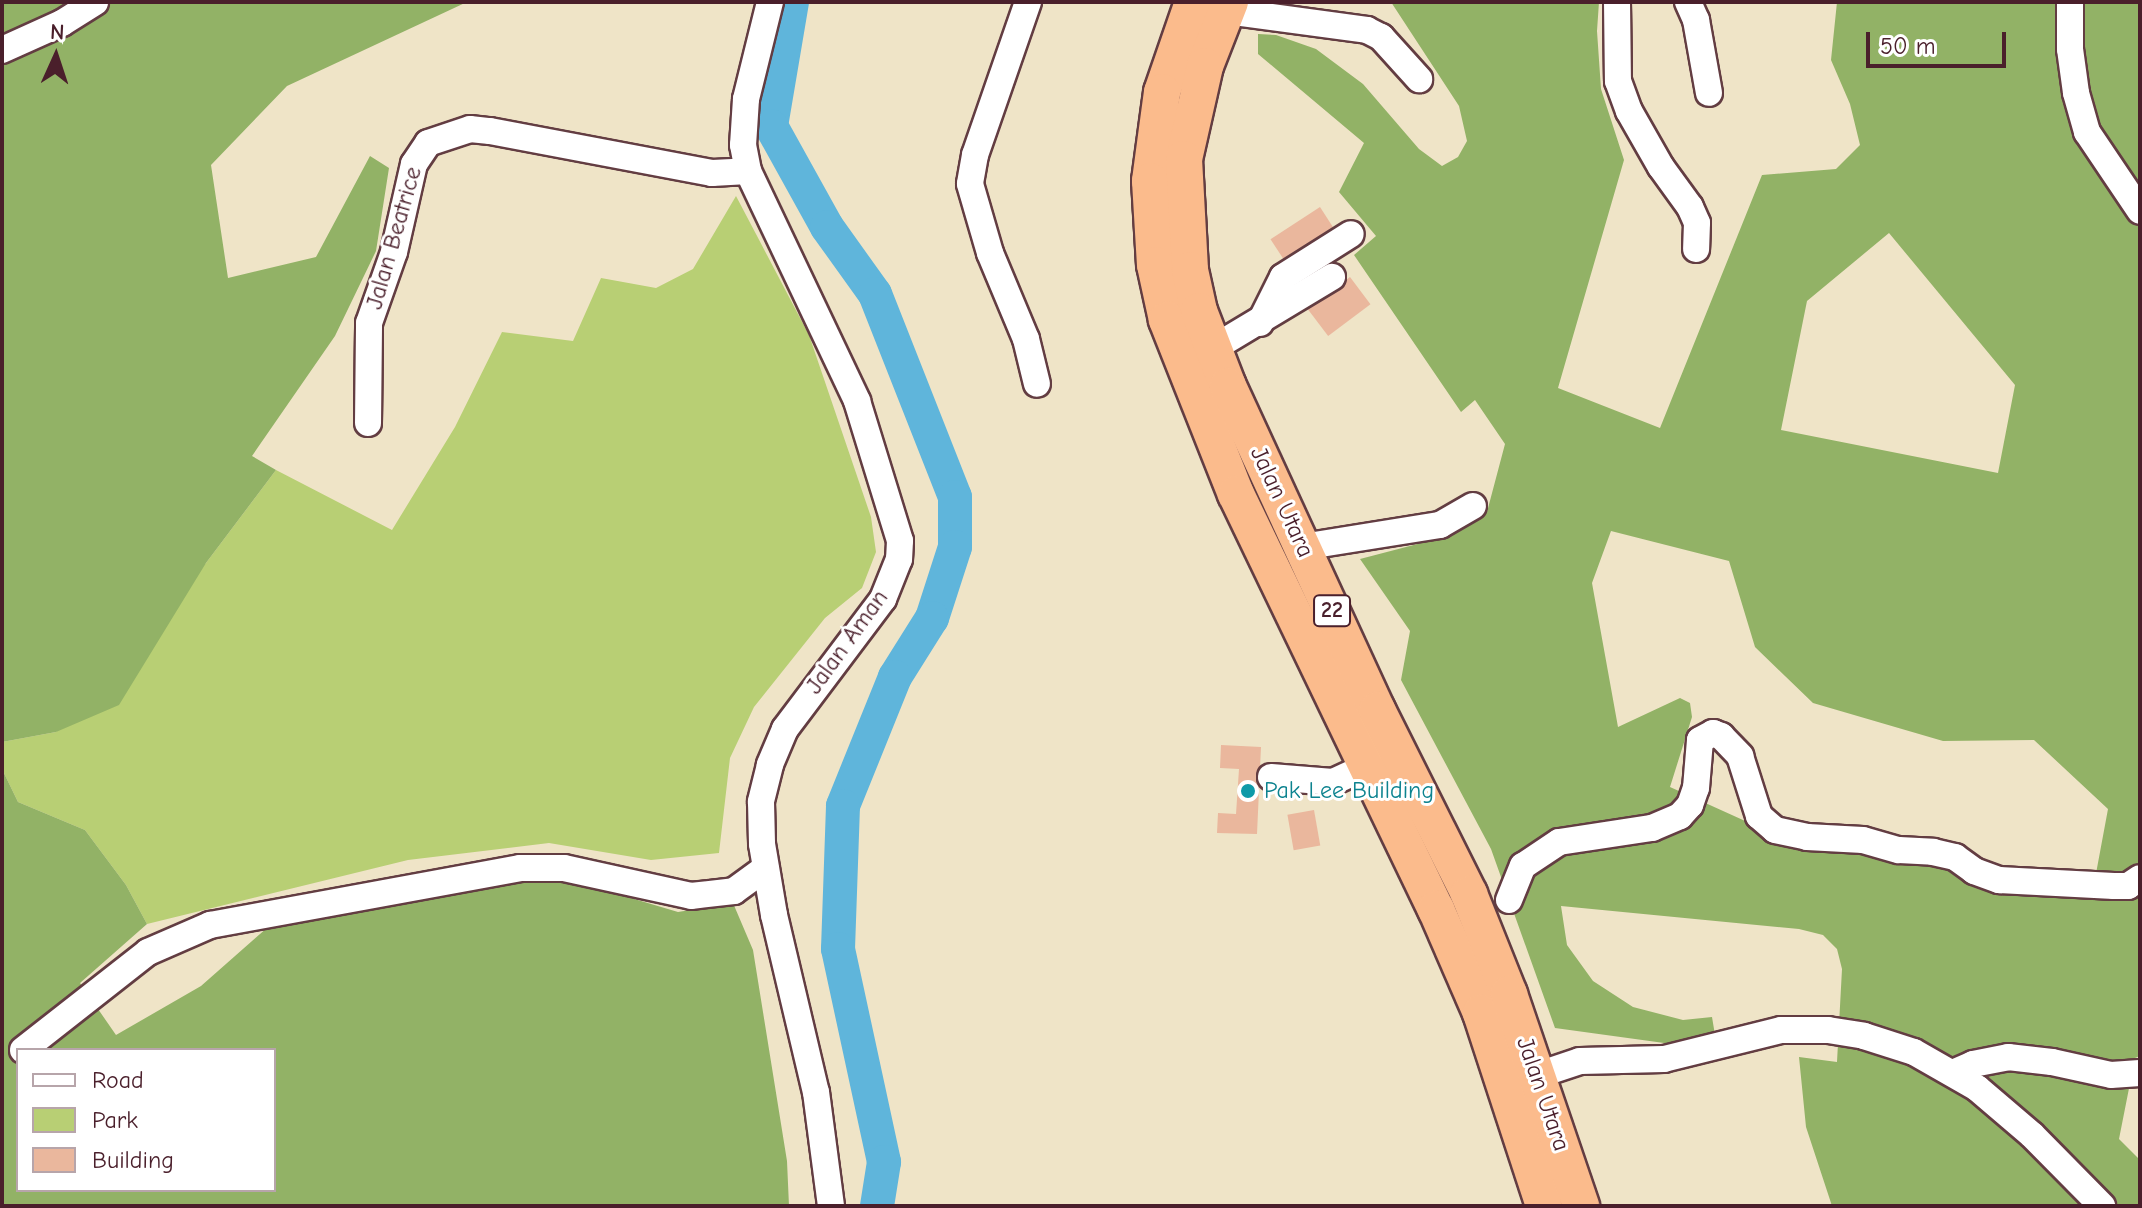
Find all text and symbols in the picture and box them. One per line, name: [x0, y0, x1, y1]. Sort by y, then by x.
north arrow: [16, 16, 96, 96]
scale bar: [1870, 16, 2010, 66]
text: N: [49, 19, 65, 45]
text: 50 m: [1880, 32, 1936, 60]
street label: Jalan Beatrice: [360, 163, 428, 313]
street label: Jalan Utara: [1244, 442, 1320, 562]
street label: Jalan Aman: [800, 584, 894, 700]
road number: 22: [1312, 593, 1352, 629]
place label: Pak Lee Building: [1264, 777, 1434, 805]
marker: Pak Lee Building: [1239, 782, 1257, 800]
street label: Jalan Utara: [1510, 1033, 1576, 1155]
legend: [16, 1048, 276, 1192]
text: Road: [92, 1066, 144, 1094]
text: Park: [92, 1106, 138, 1134]
text: Building: [92, 1146, 174, 1174]

